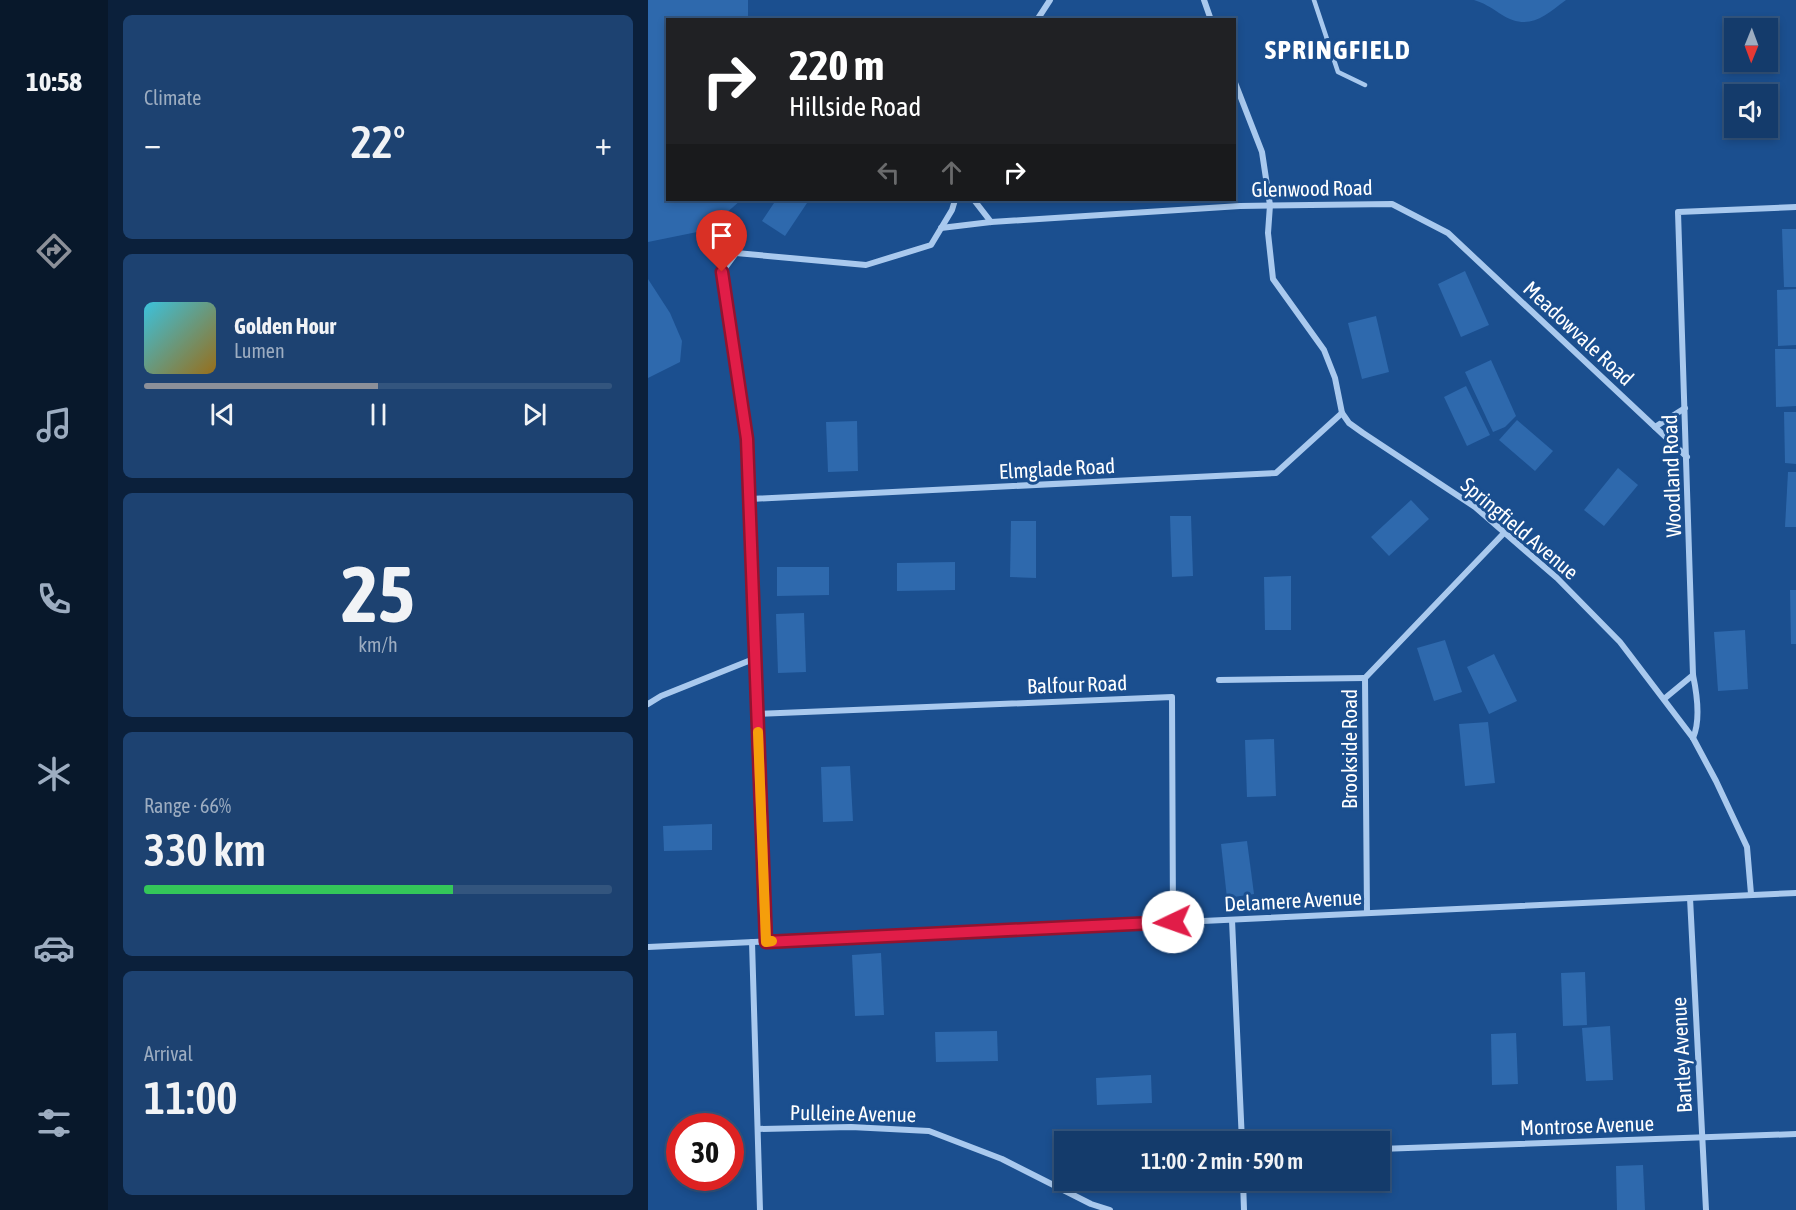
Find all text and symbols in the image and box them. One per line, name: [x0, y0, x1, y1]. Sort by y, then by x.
north arrow: [1724, 18, 1778, 72]
map controls: [1724, 18, 1778, 138]
district label: SPRINGFIELD: [1265, 34, 1411, 65]
text: 220 m: [789, 41, 884, 89]
icon: right: [690, 42, 768, 120]
text: 10:58: [26, 66, 82, 97]
button: sound: [1724, 84, 1778, 138]
text: Climate: [144, 86, 201, 109]
text: Hillside Road: [789, 91, 921, 122]
text: 22°: [351, 116, 405, 168]
text: −: [144, 124, 161, 162]
text: +: [595, 124, 612, 162]
icon: left: [872, 156, 905, 189]
icon: ahead: [935, 156, 968, 189]
icon: right: [998, 156, 1031, 189]
street label: Glenwood Road: [1251, 175, 1373, 201]
pin: [696, 210, 747, 272]
icon: arrive: [705, 219, 738, 252]
icon: directions: [33, 230, 75, 272]
street label: Meadowvale Road: [1519, 276, 1639, 390]
text: Golden Hour: [234, 313, 336, 339]
text: Lumen: [234, 339, 285, 362]
icon: previous: [206, 398, 239, 431]
icon: pause: [362, 398, 395, 431]
icon: next: [518, 398, 551, 431]
icon: music: [33, 404, 75, 446]
street label: Woodland Road: [1657, 414, 1685, 538]
street label: Elmglade Road: [998, 453, 1116, 483]
street label: Springfield Avenue: [1457, 472, 1583, 584]
text: 25: [341, 549, 415, 639]
icon: phone: [33, 578, 75, 620]
text: km/h: [358, 633, 398, 656]
street label: Balfour Road: [1026, 670, 1128, 698]
street label: Brookside Road: [1337, 689, 1361, 809]
icon: climate: [33, 753, 75, 795]
text: Range · 66%: [144, 794, 231, 817]
text: 330 km: [144, 824, 266, 876]
street label: Delamere Avenue: [1223, 884, 1363, 916]
position arrow: [1141, 890, 1205, 954]
icon: car: [33, 927, 75, 969]
street label: Bartley Avenue: [1666, 996, 1696, 1114]
text: Arrival: [144, 1042, 193, 1065]
text: 11:00: [144, 1072, 238, 1124]
street label: Pulleine Avenue: [790, 1100, 916, 1126]
icon: filters: [33, 1102, 75, 1144]
street label: Montrose Avenue: [1520, 1111, 1654, 1139]
speed limit sign: 30: [666, 1113, 744, 1191]
text: 11:00 · 2 min · 590 m: [1141, 1148, 1303, 1174]

